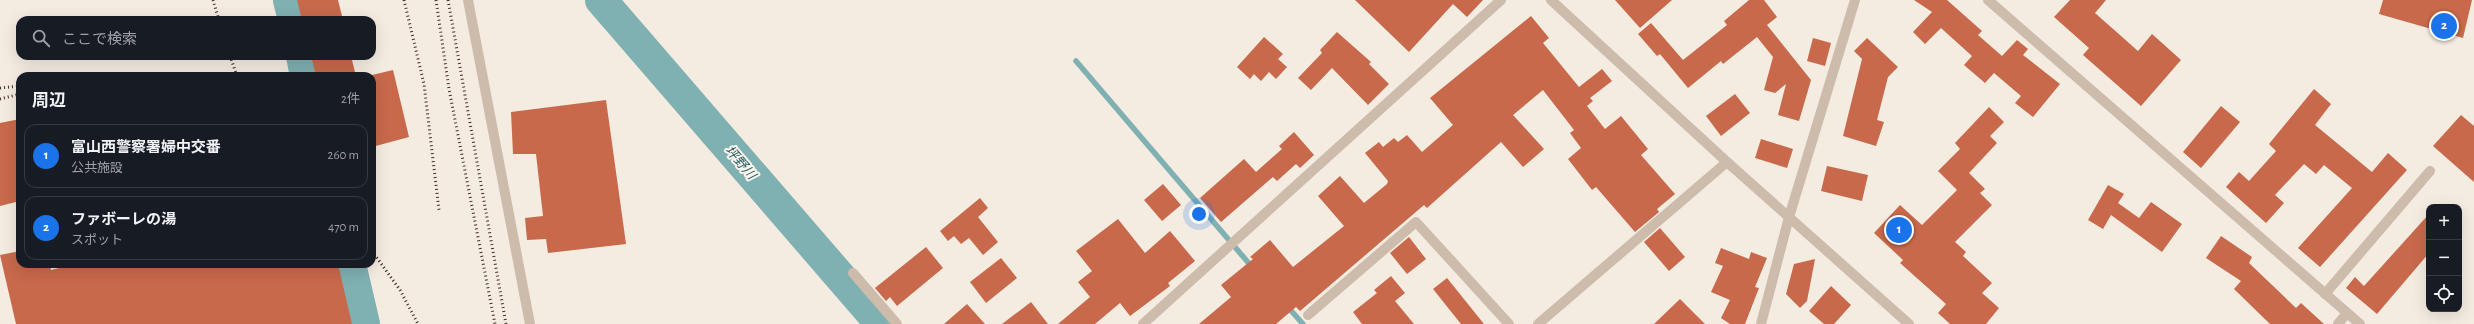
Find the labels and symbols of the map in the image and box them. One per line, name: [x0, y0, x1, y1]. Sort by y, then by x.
pin: 2: [2431, 11, 2457, 41]
water label: 坪野川: [722, 143, 760, 183]
your location: [1189, 204, 1209, 224]
pin: 1: [1886, 215, 1912, 245]

